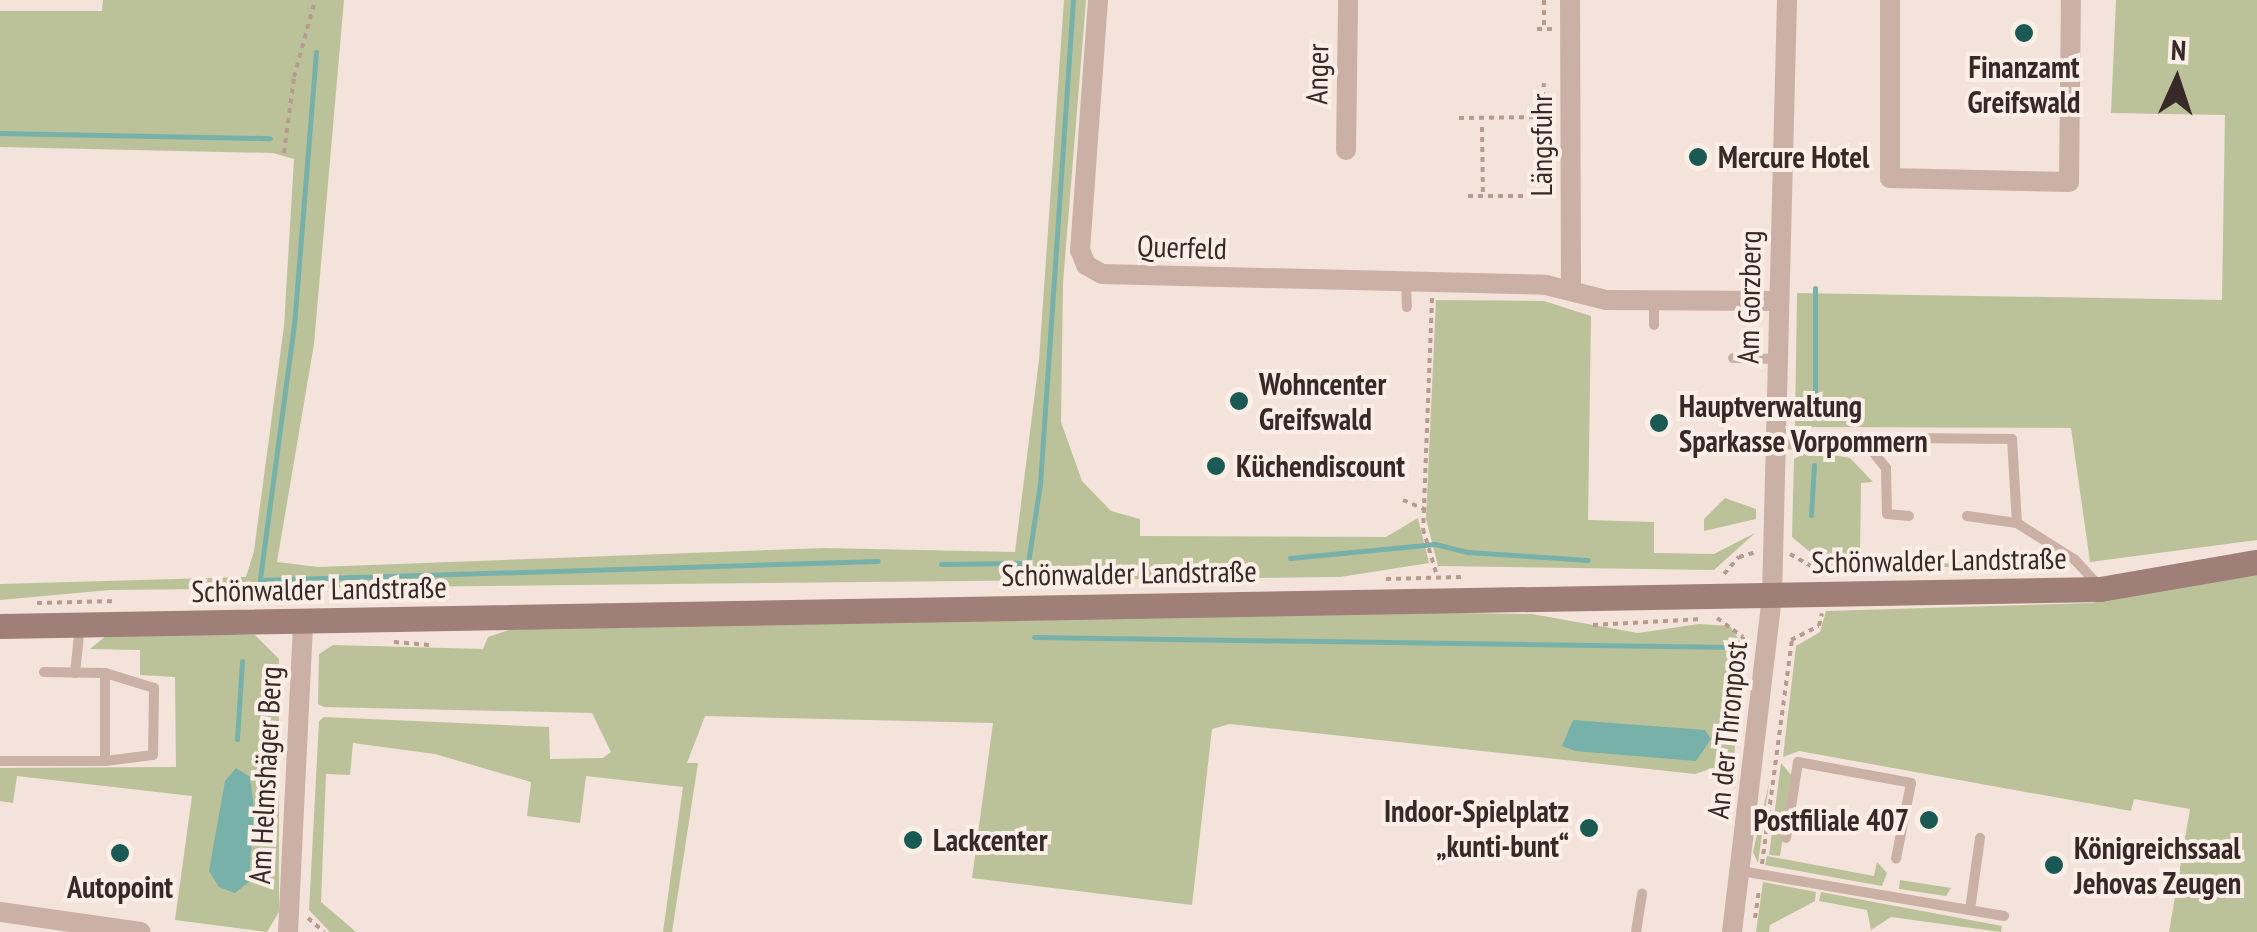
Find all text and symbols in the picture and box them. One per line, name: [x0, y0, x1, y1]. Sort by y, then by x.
marker: Finanzamt Greifswald: [2013, 22, 2035, 44]
north arrow: [2127, 30, 2227, 130]
text: N: [2170, 31, 2187, 68]
street label: Anger: [1298, 43, 1336, 105]
place label: Finanzamt Greifswald: [1968, 49, 2080, 120]
street label: Längsfuhr: [1523, 94, 1559, 196]
place label: Mercure Hotel: [1718, 139, 1869, 175]
marker: Mercure Hotel: [1687, 146, 1709, 168]
street label: Querfeld: [1136, 227, 1228, 267]
street label: Am Gorzberg: [1730, 230, 1768, 364]
place label: Wohncenter Greifswald: [1259, 366, 1386, 436]
place label: Hauptverwaltung Sparkasse Vorpommern: [1679, 388, 1928, 458]
marker: Wohncenter Greifswald: [1228, 390, 1250, 412]
marker: Hauptverwaltung Sparkasse Vorpommern: [1648, 412, 1670, 434]
place label: Küchendiscount: [1236, 448, 1405, 484]
marker: Küchendiscount: [1205, 455, 1227, 477]
street label: Schönwalder Landstraße: [1811, 540, 2067, 580]
street label: Schönwalder Landstraße: [1001, 553, 1257, 593]
street label: Schönwalder Landstraße: [191, 569, 447, 609]
street label: An der Thronpost: [1700, 639, 1754, 821]
street label: Am Helmshäger Berg: [241, 665, 289, 885]
place label: Indoor-Spielplatz „kunti-bunt“: [1384, 793, 1569, 864]
place label: Postfiliale 407: [1753, 802, 1909, 838]
marker: Postfiliale 407: [1918, 809, 1940, 831]
marker: Indoor-Spielplatz „kunti-bunt“: [1578, 817, 1600, 839]
place label: Lackcenter: [933, 822, 1047, 858]
marker: Lackcenter: [902, 829, 924, 851]
place label: Königreichssaal Jehovas Zeugen: [2074, 830, 2241, 900]
marker: Autopoint: [109, 842, 131, 864]
marker: Königreichssaal Jehovas Zeugen: [2043, 854, 2065, 876]
place label: Autopoint: [67, 869, 173, 905]

